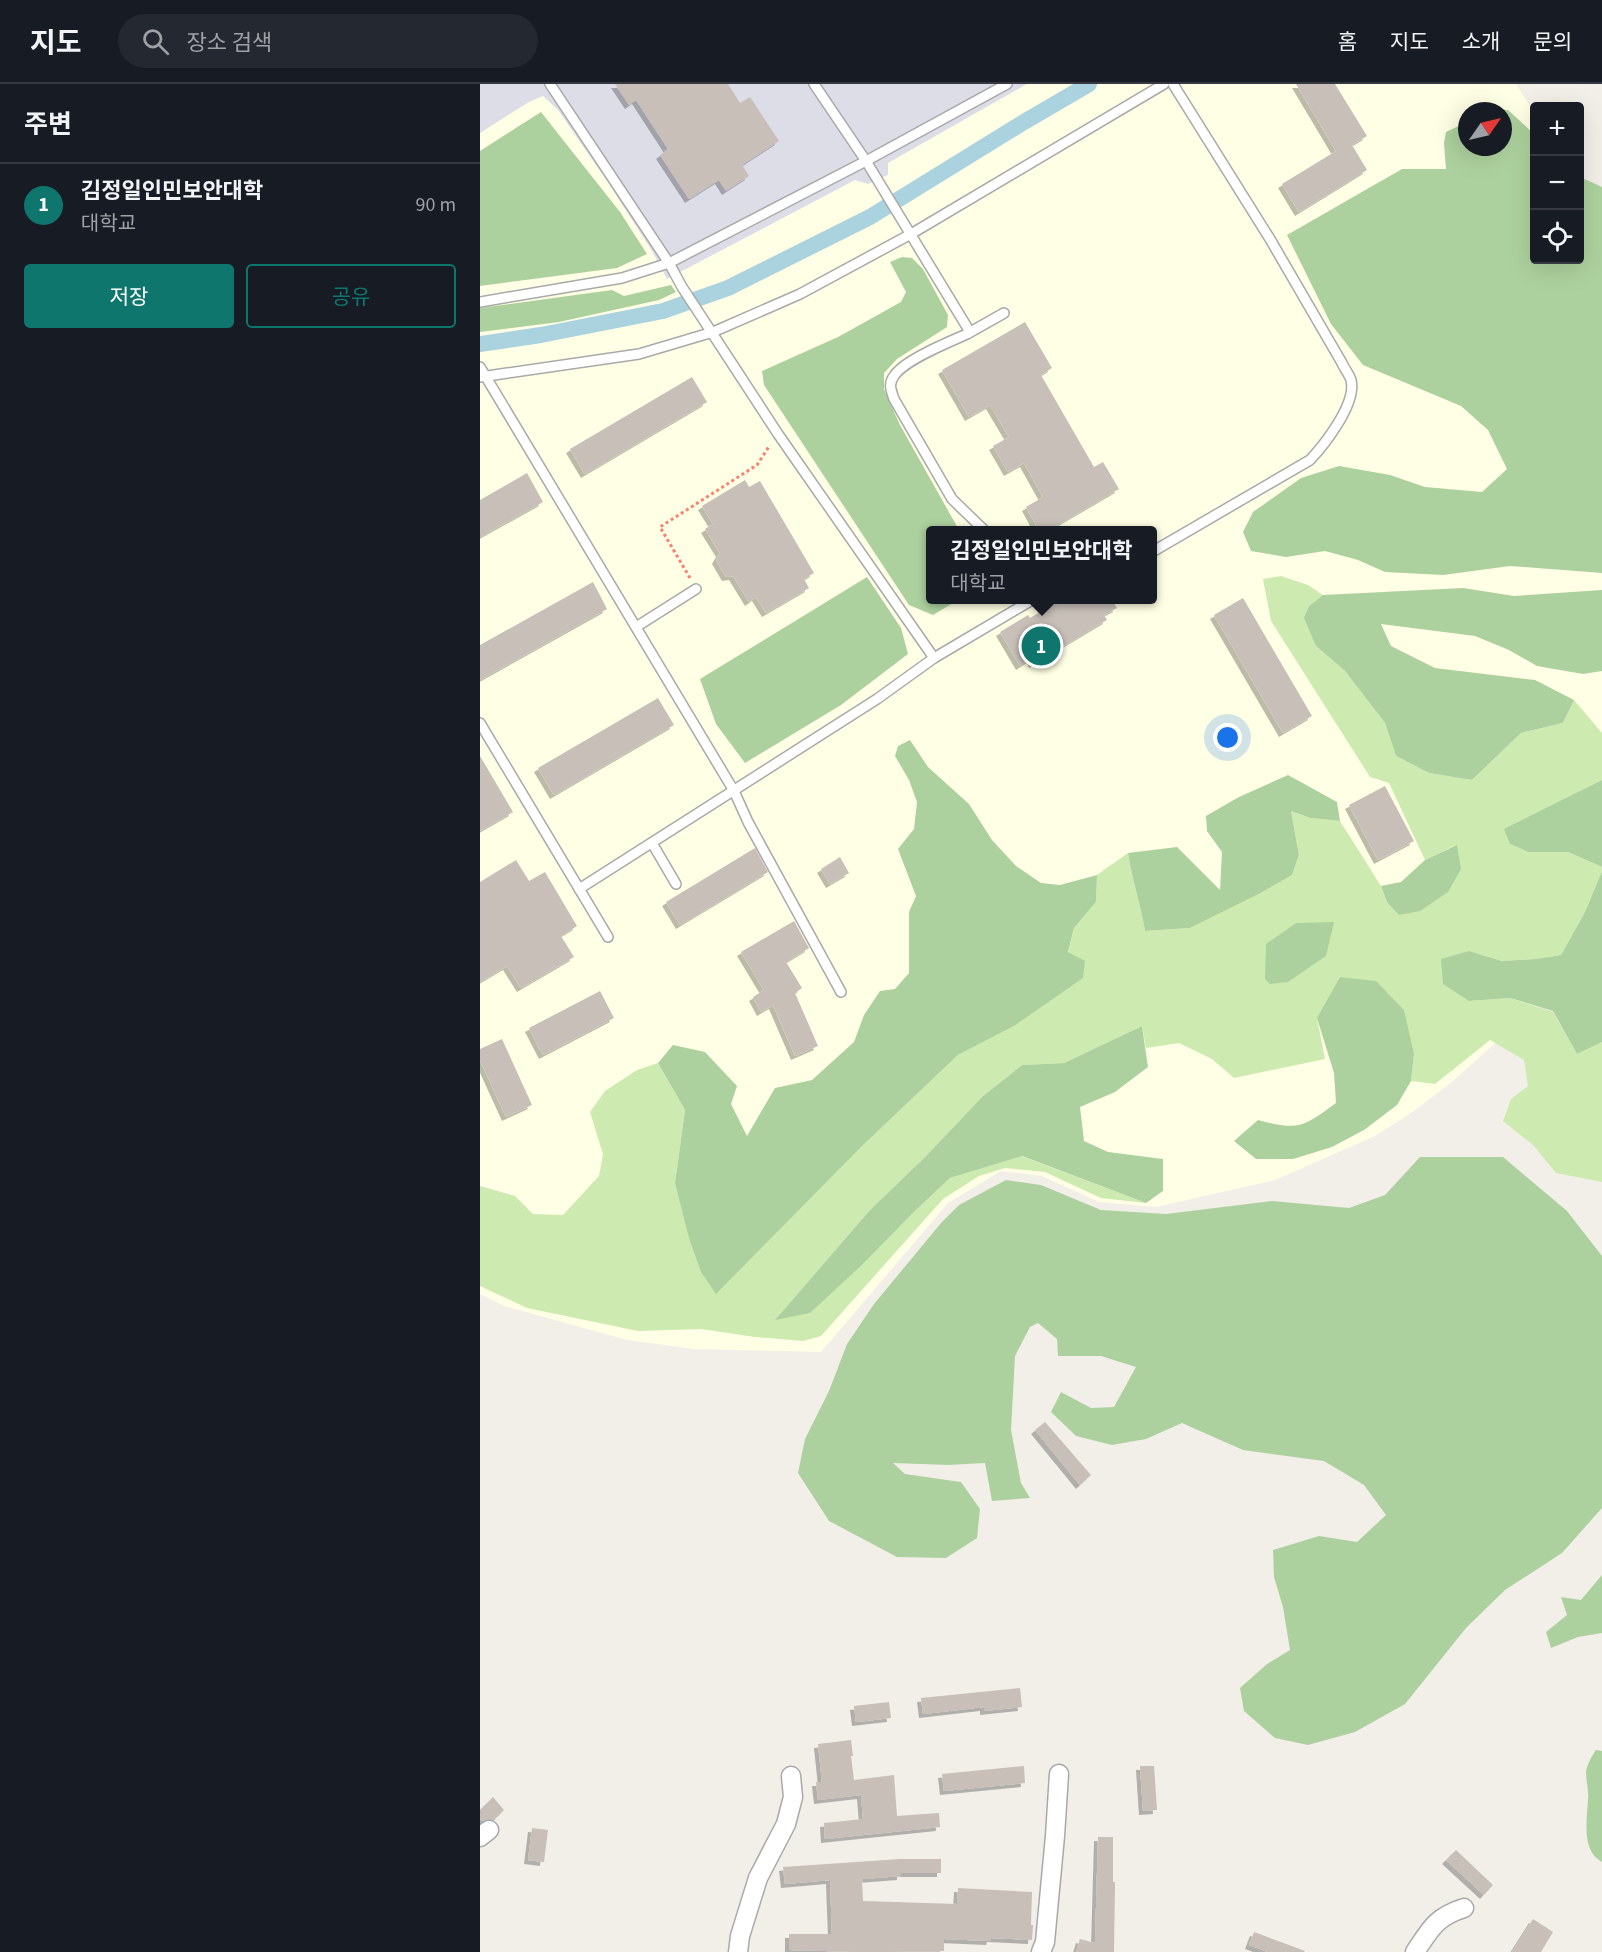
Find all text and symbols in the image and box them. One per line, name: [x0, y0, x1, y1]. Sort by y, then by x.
search box: [118, 14, 538, 68]
text: 지도: [30, 23, 82, 63]
icon: search: [139, 25, 172, 58]
text: 장소 검색: [187, 27, 272, 59]
text: 홈: [1338, 27, 1357, 57]
text: 지도: [1390, 27, 1429, 57]
text: 소개: [1462, 27, 1500, 57]
text: 문의: [1533, 27, 1572, 57]
north arrow: [1458, 102, 1512, 156]
map controls: [1530, 102, 1584, 264]
button: +: [1530, 102, 1584, 156]
text: 주변: [24, 106, 72, 143]
button: −: [1530, 156, 1584, 210]
text: 김정일인민보안대학: [81, 175, 263, 207]
text: 1: [38, 191, 49, 219]
text: 90 m: [416, 191, 456, 219]
text: 대학교: [81, 210, 136, 238]
button: locate: [1530, 210, 1584, 264]
button: 저장: [24, 264, 234, 328]
button: 공유: [246, 264, 456, 328]
popup: [926, 526, 1157, 604]
text: 김정일인민보안대학: [950, 535, 1133, 567]
text: 대학교: [950, 570, 1006, 598]
pin: 1: [1022, 624, 1060, 668]
your location: [1213, 723, 1242, 752]

